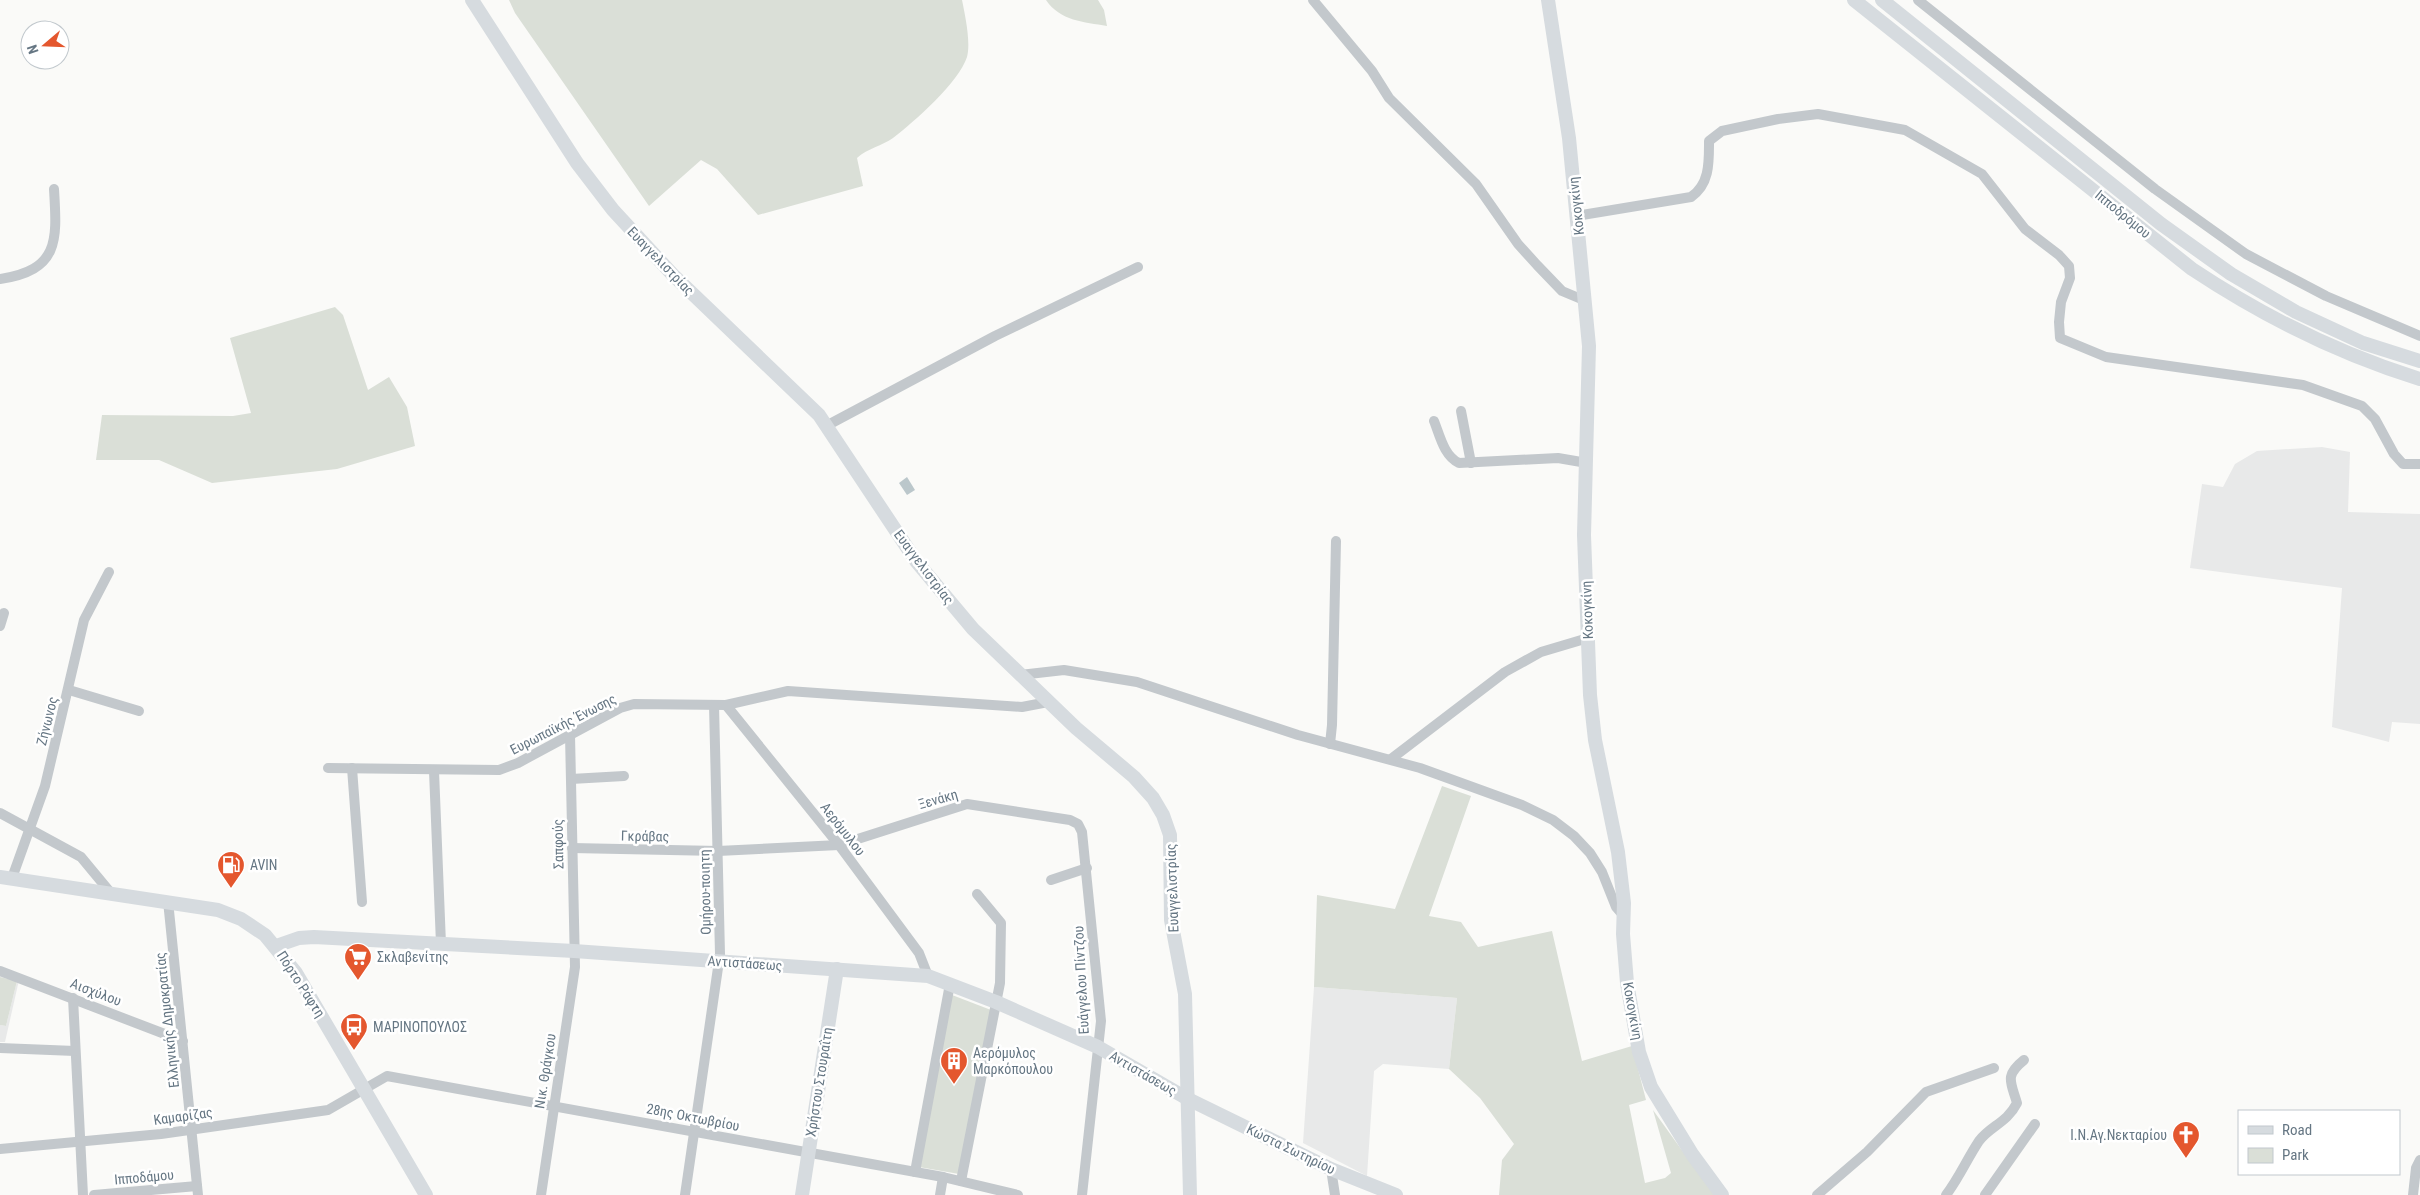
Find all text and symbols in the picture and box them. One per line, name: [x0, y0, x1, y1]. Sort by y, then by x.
north arrow: [20, 20, 70, 70]
text: N: [24, 43, 42, 56]
street label: Κοκογκίνη: [1565, 176, 1587, 236]
street label: Ιπποδρόμου: [2092, 187, 2154, 241]
street label: Ευαγγελιστρίας: [624, 224, 698, 298]
street label: Ευαγγελιστρίας: [891, 527, 957, 607]
street label: Κοκογκίνη: [1578, 580, 1596, 640]
street label: Ευρωπαϊκής Ένωσης: [507, 690, 619, 758]
street label: Ζήνωνος: [33, 695, 61, 747]
street label: Ξενάκη: [916, 786, 960, 812]
street label: Αερόμυλου: [817, 799, 869, 859]
street label: Σαπφούς: [550, 819, 567, 869]
street label: Γκράβας: [621, 828, 669, 844]
street label: Ευαγγελιστρίας: [1162, 843, 1182, 933]
street label: Ομήρου-ποιητη: [696, 849, 714, 935]
fuel station icon: AVIN: [216, 850, 246, 889]
place label: AVIN: [250, 857, 278, 873]
street label: Ευάγγελου Πίντζου: [1070, 925, 1092, 1035]
supermarket icon: Σκλαβενίτης: [343, 942, 373, 981]
street label: Πόρτο Ράφτη: [273, 948, 328, 1021]
place label: Σκλαβενίτης: [377, 949, 449, 965]
street label: Ελληνικής Δημοκρατίας: [152, 951, 182, 1089]
street label: Αντιστάσεως: [707, 952, 783, 974]
street label: Αισχύλου: [68, 975, 124, 1009]
street label: Κοκογκίνη: [1620, 981, 1646, 1041]
bus stop icon: ΜΑΡΙΝΟΠΟΥΛΟΣ: [339, 1012, 369, 1051]
place label: ΜΑΡΙΝΟΠΟΥΛΟΣ: [373, 1019, 467, 1035]
street label: Χρήστου Στουραΐτη: [802, 1026, 836, 1138]
street label: Νικ. Θράγκου: [531, 1032, 559, 1110]
place label: Αερόμυλος Μαρκόπουλου: [973, 1045, 1053, 1077]
building icon: Αερόμυλος Μαρκόπουλου: [939, 1046, 969, 1085]
street label: Αντιστάσεως: [1107, 1047, 1179, 1099]
street label: 28ης Οκτωβρίου: [645, 1100, 741, 1134]
street label: Καμαρίζας: [153, 1104, 213, 1128]
legend: [2238, 1110, 2400, 1175]
church icon: Ι.Ν.Αγ.Νεκταρίου: [2171, 1120, 2201, 1159]
street label: Κώστα Σωτηρίου: [1244, 1121, 1338, 1177]
text: Road: [2282, 1121, 2312, 1139]
place label: Ι.Ν.Αγ.Νεκταρίου: [2070, 1127, 2167, 1143]
text: Park: [2282, 1146, 2309, 1164]
street label: Ιπποδάμου: [114, 1166, 175, 1188]

